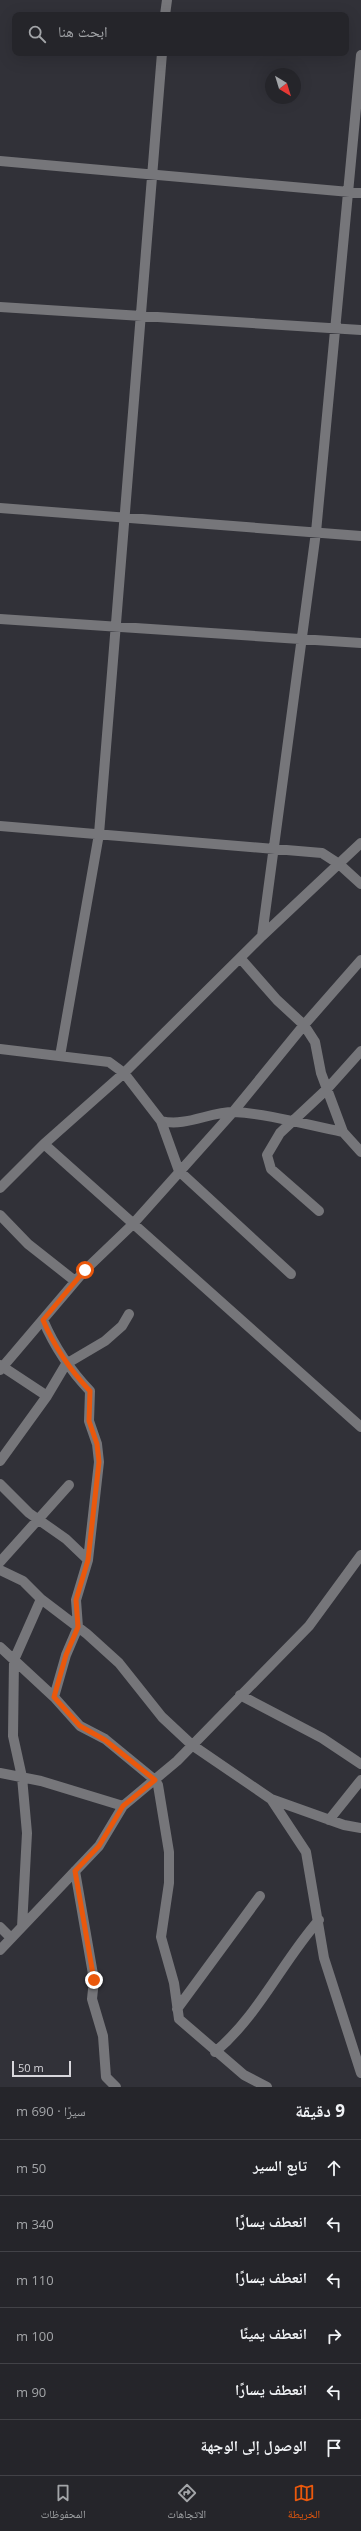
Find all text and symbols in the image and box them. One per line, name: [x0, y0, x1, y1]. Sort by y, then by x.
search box: [12, 12, 349, 56]
text: ابحث هنا: [58, 21, 108, 41]
icon: search: [26, 23, 48, 45]
north arrow: [265, 68, 301, 104]
route start: [76, 1261, 94, 1279]
route end: [85, 1971, 103, 1989]
scale bar: [12, 2059, 71, 2078]
text: 50 m: [18, 2060, 44, 2075]
text: 9 دقيقة: [295, 2099, 345, 2122]
text: سيرًا · 690 m: [16, 2102, 86, 2120]
text: تابع السير: [253, 2155, 307, 2175]
icon: ahead: [323, 2157, 345, 2179]
text: 50 m: [16, 2159, 46, 2177]
text: انعطف يسارًا: [235, 2211, 307, 2231]
icon: left: [323, 2213, 345, 2235]
text: 340 m: [16, 2215, 54, 2233]
text: انعطف يسارًا: [235, 2267, 307, 2287]
icon: left: [323, 2269, 345, 2291]
text: 110 m: [16, 2271, 54, 2289]
text: انعطف يمينًا: [239, 2323, 307, 2343]
icon: right: [323, 2325, 345, 2347]
text: 100 m: [16, 2327, 54, 2345]
text: انعطف يسارًا: [235, 2379, 307, 2399]
icon: left: [323, 2381, 345, 2403]
text: 90 m: [16, 2383, 46, 2401]
text: الوصول إلى الوجهة: [201, 2435, 307, 2455]
icon: arrive: [323, 2437, 345, 2459]
tab: المحفوظات: [41, 2482, 86, 2525]
tab: الاتجاهات: [167, 2482, 206, 2525]
tab: الخريطة: [288, 2482, 320, 2525]

